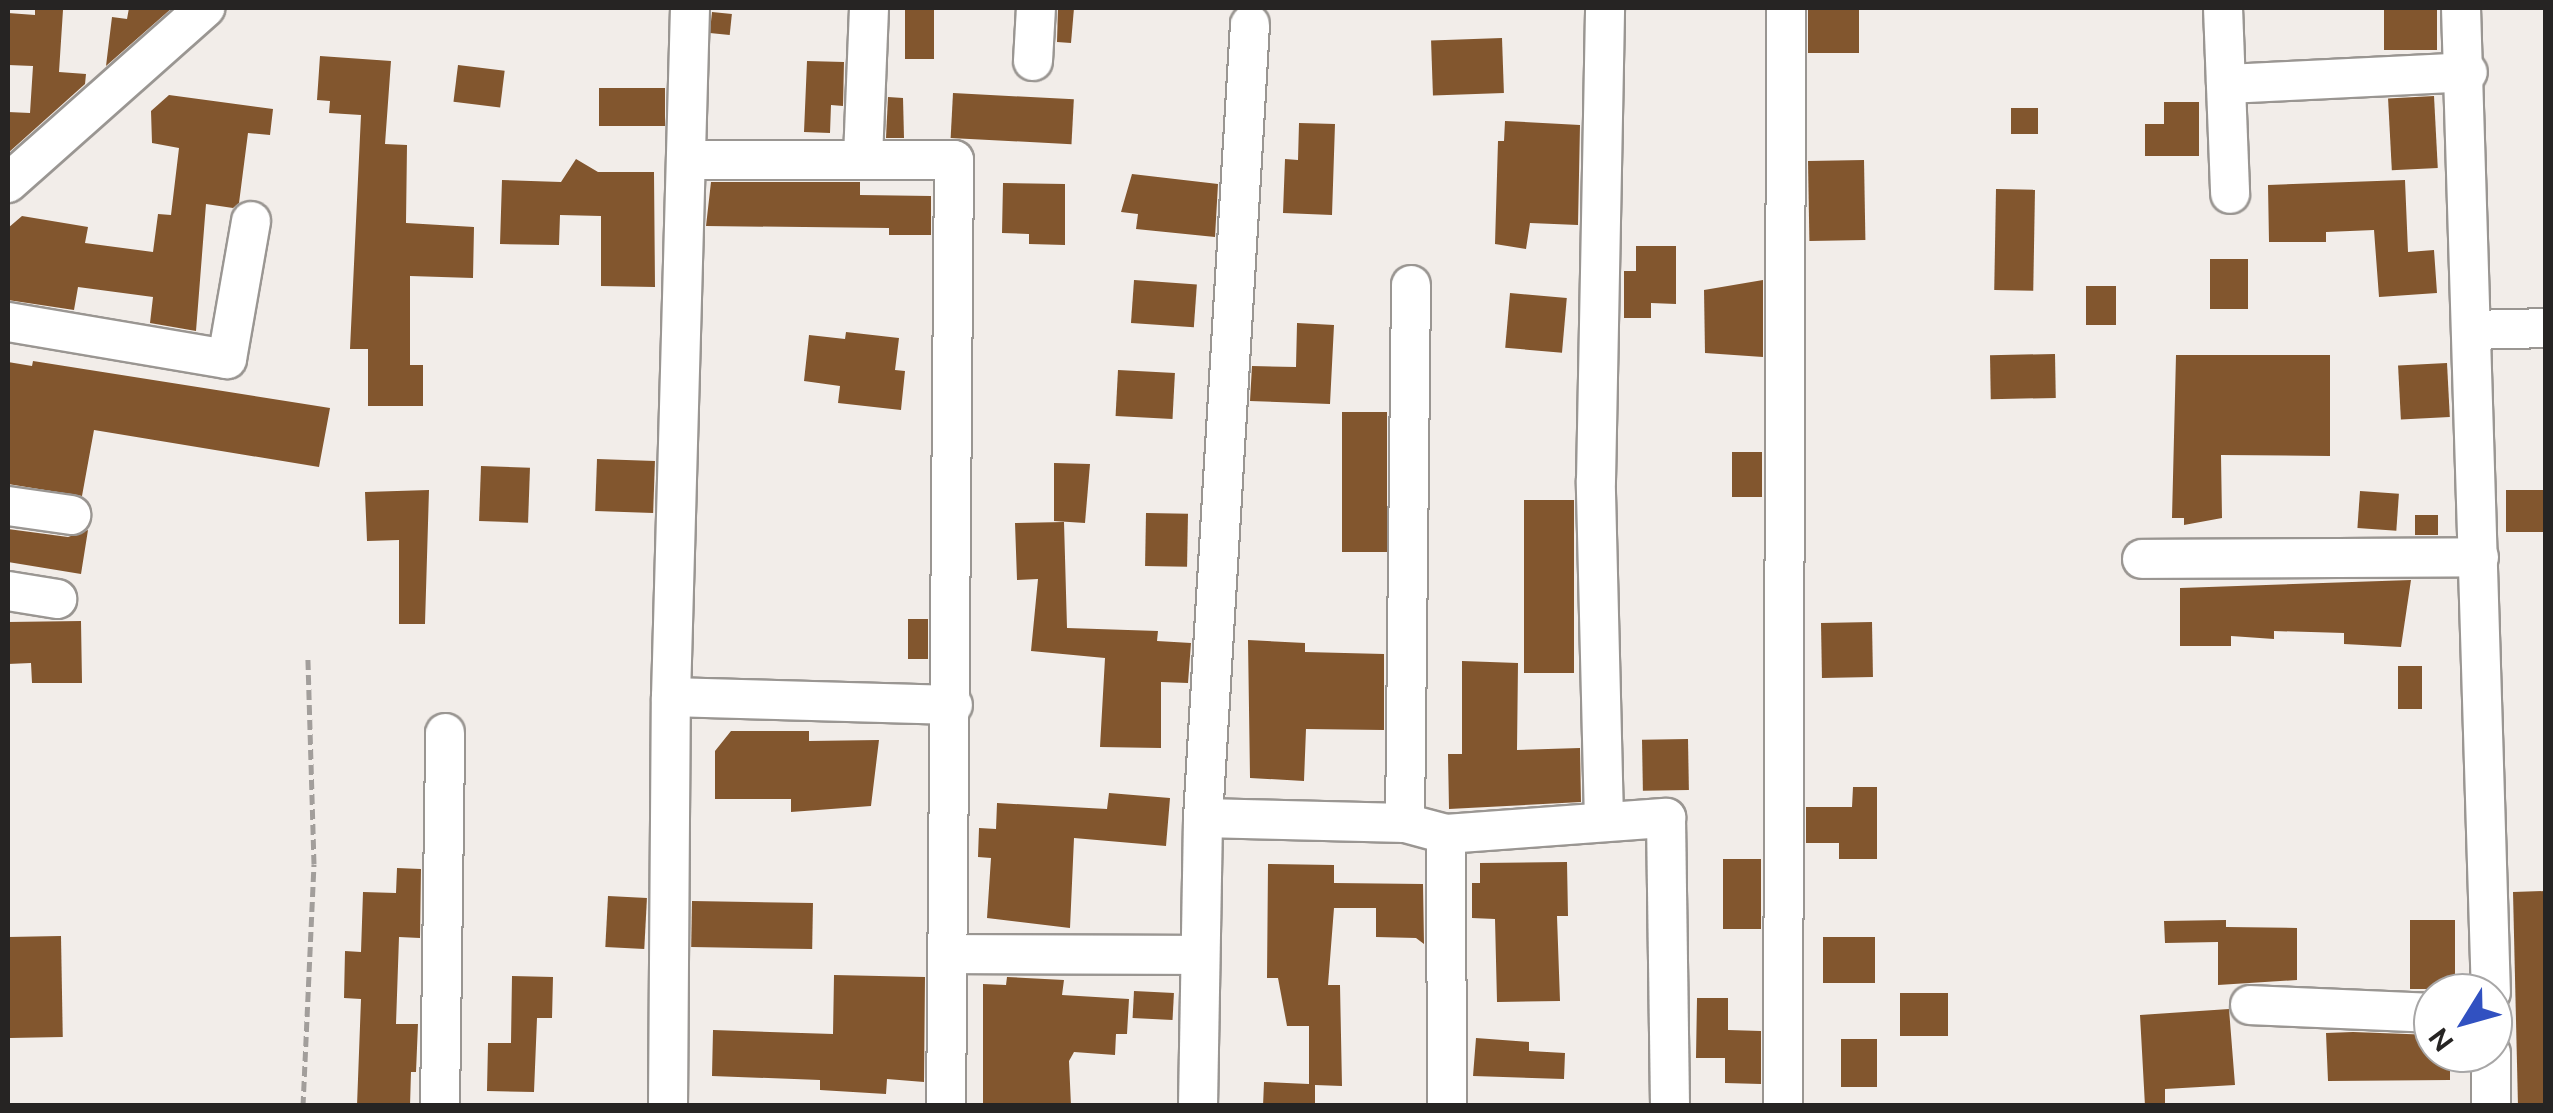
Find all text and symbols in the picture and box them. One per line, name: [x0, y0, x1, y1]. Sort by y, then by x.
north arrow: [2413, 973, 2513, 1073]
text: N: [2422, 1022, 2459, 1058]

